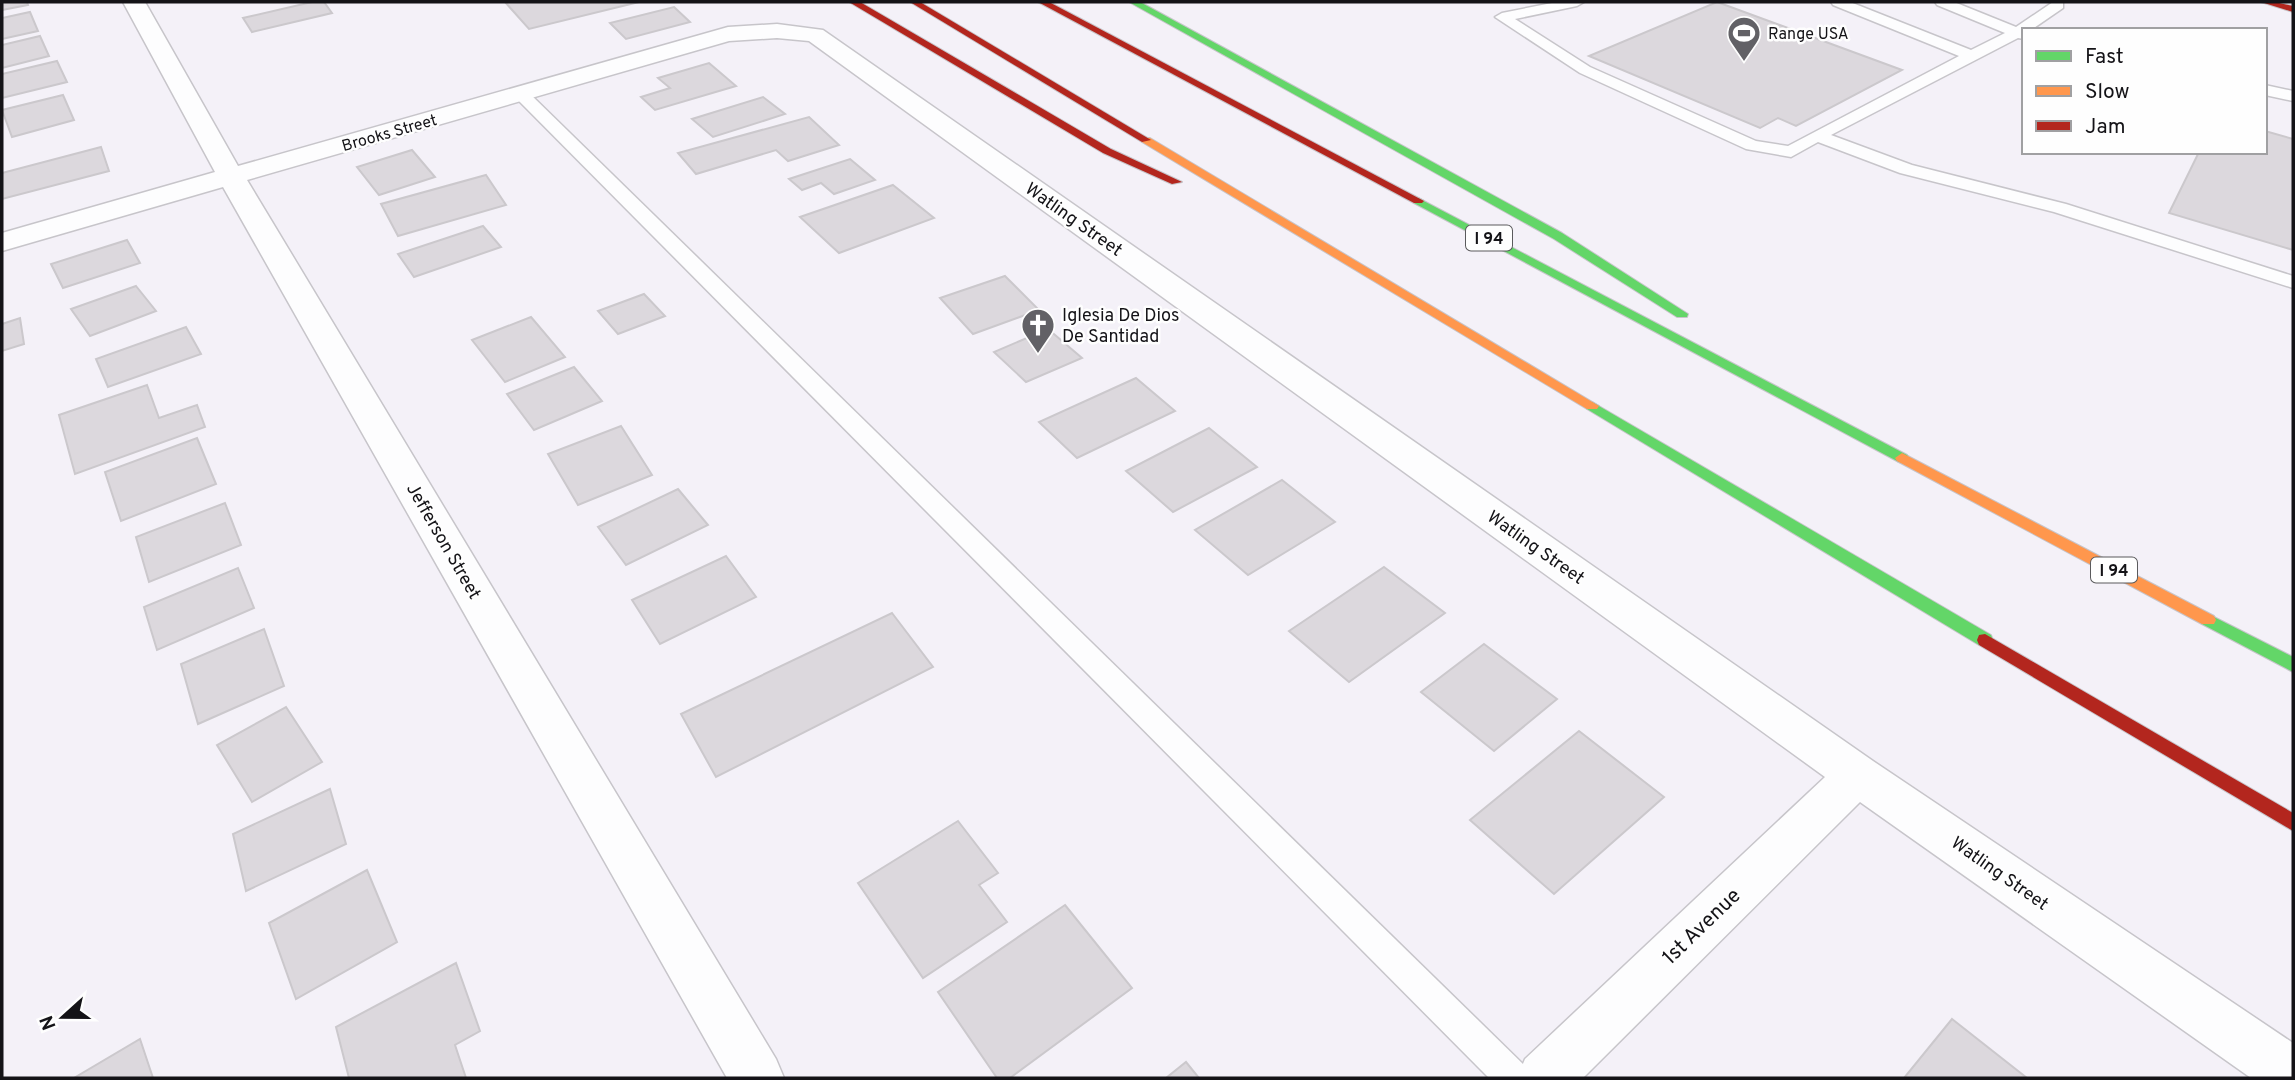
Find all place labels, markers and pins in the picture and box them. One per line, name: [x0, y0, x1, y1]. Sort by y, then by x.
sports icon: Range USA: [1725, 14, 1763, 63]
place label: Range USA: [1768, 25, 1849, 45]
place label: Iglesia De Dios De Santidad: [1062, 305, 1179, 349]
church icon: Iglesia De Dios De Santidad: [1019, 306, 1057, 355]

